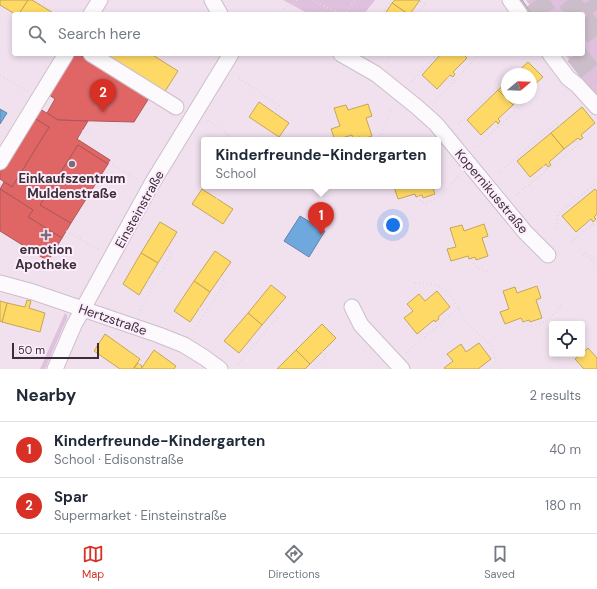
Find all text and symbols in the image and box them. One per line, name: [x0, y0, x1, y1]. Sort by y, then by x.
search box: [12, 12, 585, 56]
icon: search: [26, 23, 48, 45]
text: Search here: [58, 24, 141, 44]
north arrow: [501, 68, 537, 104]
pin: 2: [90, 79, 116, 112]
popup: [201, 137, 441, 189]
text: Kinderfreunde-Kindergarten: [215, 145, 427, 165]
street label: Kopernikusstraße: [451, 146, 532, 237]
marker: Einkaufszentrum Muldenstraße: [67, 159, 77, 169]
text: School: [215, 165, 256, 182]
street label: Einsteinstraße: [111, 167, 168, 251]
place label: Einkaufszentrum Muldenstraße: [19, 170, 126, 202]
pin: 1: [308, 202, 334, 235]
your location: [383, 215, 403, 235]
marker: emotion Apotheke: [41, 230, 51, 240]
place label: emotion Apotheke: [15, 241, 77, 273]
street label: Hertzstraße: [76, 300, 149, 339]
map controls: [549, 321, 585, 357]
button: locate: [549, 321, 585, 357]
scale bar: [12, 341, 99, 360]
text: 50 m: [18, 343, 45, 357]
text: Nearby: [16, 384, 76, 406]
text: 2 results: [530, 387, 581, 404]
text: Kinderfreunde-Kindergarten: [54, 431, 265, 451]
text: 1: [27, 441, 31, 458]
text: 40 m: [549, 441, 581, 458]
text: School · Edisonstraße: [54, 451, 184, 468]
text: Spar: [54, 487, 88, 507]
text: 2: [25, 497, 33, 514]
text: 180 m: [545, 497, 581, 514]
text: Supermarket · Einsteinstraße: [54, 507, 227, 524]
tab: Map: [82, 543, 104, 581]
tab: Directions: [268, 543, 320, 581]
tab: Saved: [484, 543, 515, 581]

